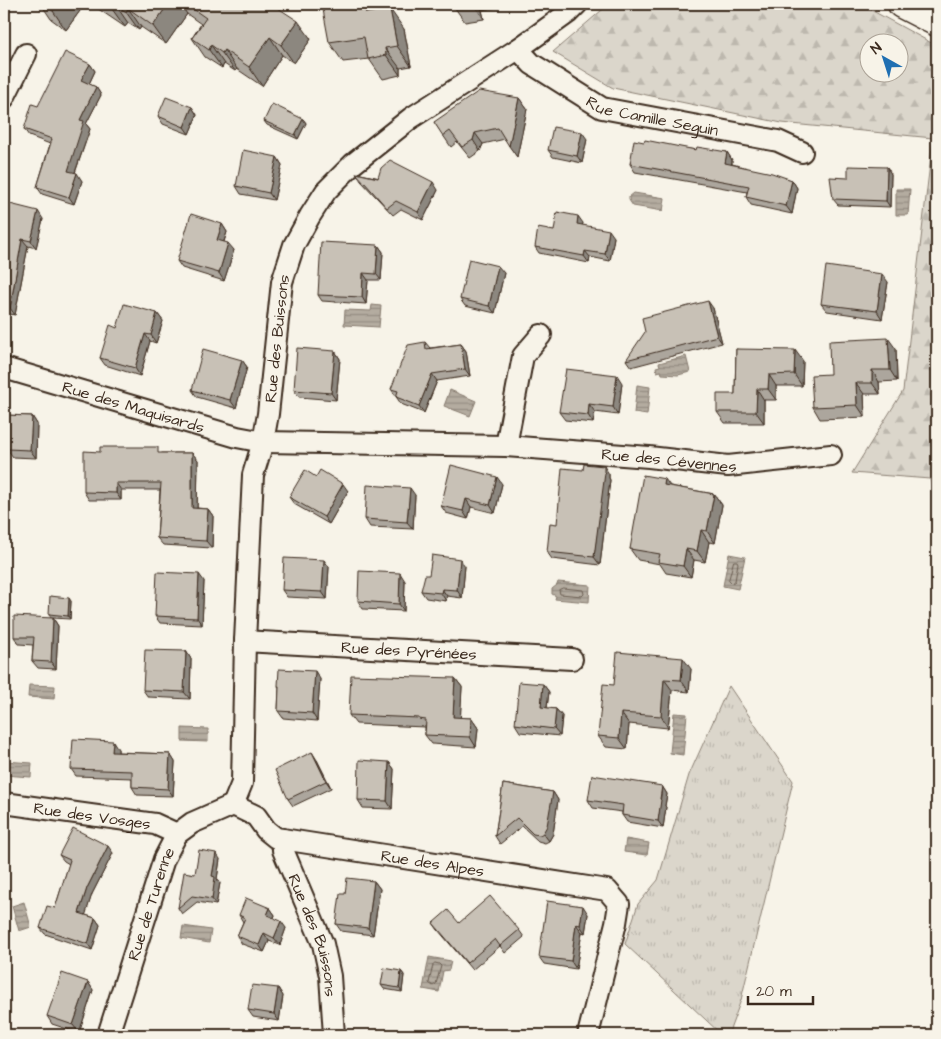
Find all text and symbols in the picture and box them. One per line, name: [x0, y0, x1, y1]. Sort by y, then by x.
north arrow: [858, 32, 908, 82]
text: N: [867, 38, 886, 59]
street label: Rue Camille Seguin: [582, 91, 720, 142]
street label: Rue des Buissons: [259, 272, 296, 404]
street label: Rue des Maquisards: [59, 376, 207, 439]
street label: Rue des Cévennes: [601, 443, 738, 478]
street label: Rue des Pyrénées: [340, 636, 477, 666]
street label: Rue des Vosges: [32, 797, 152, 835]
street label: Rue de Turenne: [122, 843, 181, 963]
street label: Rue des Alpes: [379, 845, 486, 883]
street label: Rue des Buissons: [282, 871, 341, 997]
scale bar: [748, 974, 814, 1006]
text: 20 m: [756, 981, 792, 1002]

